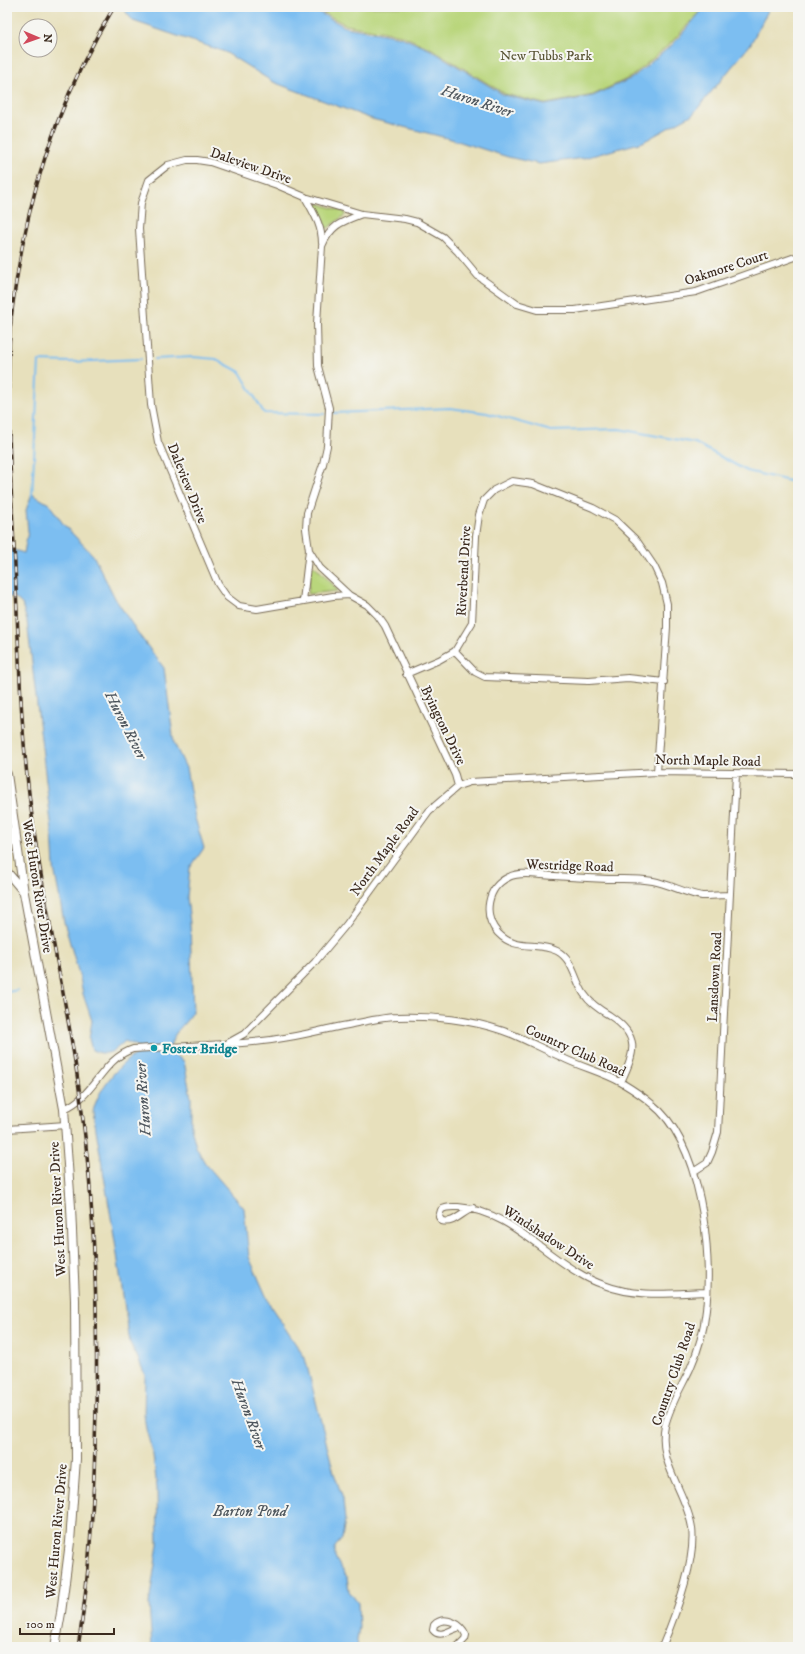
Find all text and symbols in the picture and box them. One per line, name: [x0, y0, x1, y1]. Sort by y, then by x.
north arrow: [18, 18, 58, 58]
text: N: [40, 34, 54, 43]
park label: New Tubbs Park: [500, 47, 592, 65]
water label: Huron River: [438, 81, 517, 123]
street label: Daleview Drive: [208, 144, 294, 188]
street label: Oakmore Court: [682, 246, 771, 290]
street label: Daleview Drive: [163, 441, 211, 526]
street label: Riverbend Drive: [453, 525, 475, 617]
street label: Byington Drive: [416, 683, 470, 768]
water label: Huron River: [100, 687, 152, 764]
street label: North Maple Road: [655, 751, 761, 771]
street label: North Maple Road: [346, 804, 423, 900]
street label: West Huron River Drive: [17, 817, 56, 954]
street label: Westridge Road: [525, 855, 614, 877]
street label: Lansdown Road: [704, 932, 726, 1022]
street label: Country Club Road: [522, 1021, 629, 1081]
place label: Foster Bridge: [162, 1040, 237, 1058]
marker: Foster Bridge: [149, 1043, 159, 1053]
water label: Huron River: [131, 1060, 156, 1138]
street label: West Huron River Drive: [45, 1141, 71, 1278]
street label: Windshadow Drive: [498, 1201, 598, 1274]
street label: Country Club Road: [648, 1320, 700, 1428]
water label: Huron River: [227, 1375, 271, 1454]
street label: West Huron River Drive: [42, 1463, 72, 1600]
water label: Barton Pond: [212, 1502, 290, 1521]
scale bar: [20, 1610, 114, 1636]
text: 100 m: [26, 1617, 55, 1632]

